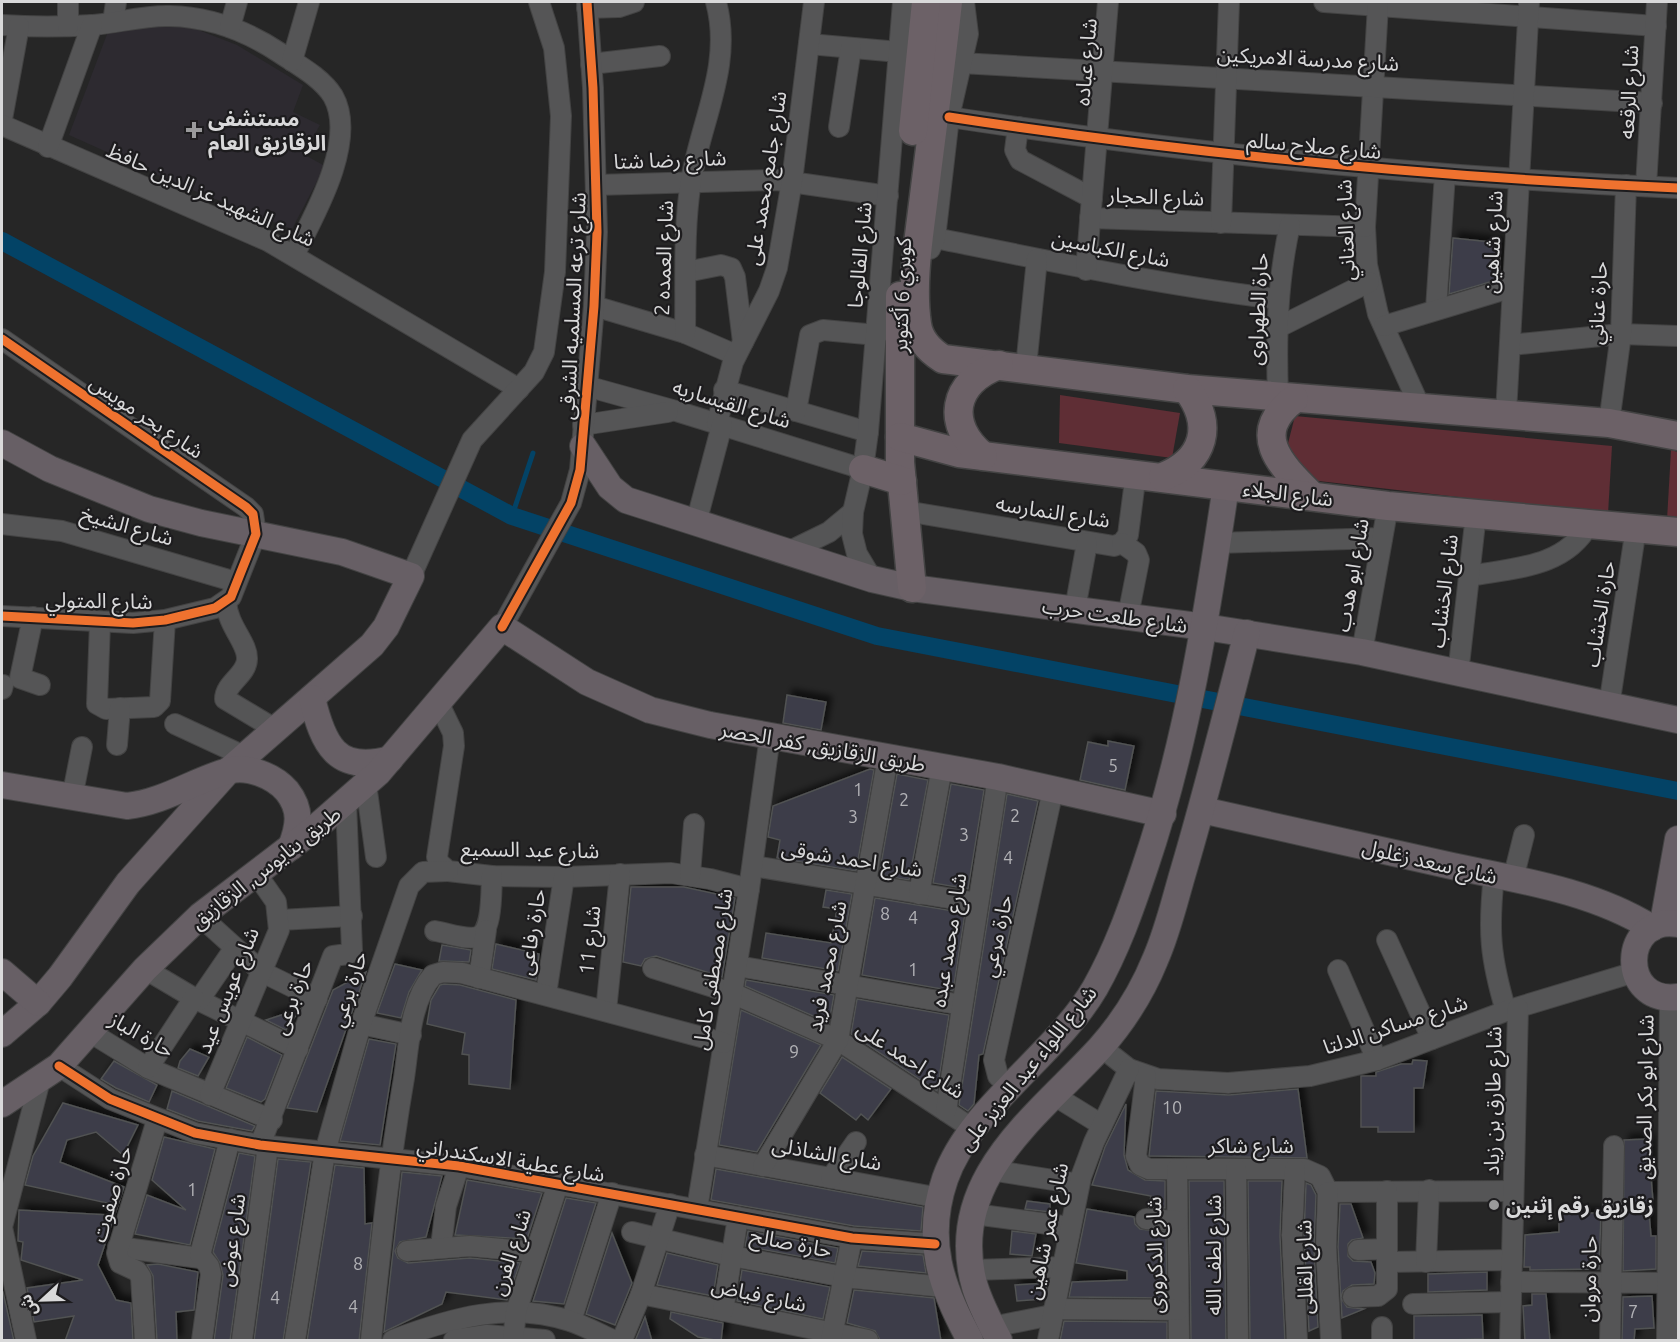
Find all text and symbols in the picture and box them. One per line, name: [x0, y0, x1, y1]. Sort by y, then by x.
street label: شارع عباده: [1069, 17, 1105, 107]
street label: شارع مدرسة الامريكين: [1216, 41, 1400, 79]
street label: شارع الرقعه: [1614, 44, 1646, 140]
street label: شارع جامع محمد على: [739, 89, 795, 267]
place label: مستشفى الزقازيق العام: [208, 106, 326, 159]
marker: مستشفى الزقازيق العام: [185, 121, 203, 139]
street label: شارع صلاح سالم: [1245, 127, 1382, 167]
street label: شارع الشهيد عز الدين حافظ: [101, 137, 319, 254]
street label: شارع رضا شتا: [613, 145, 727, 177]
street label: شارع العناني: [1331, 179, 1364, 281]
street label: شارع الحجار: [1106, 182, 1205, 214]
street label: شارع شاهين: [1477, 190, 1511, 295]
street label: شارع ترعه المسلميه الشرقى: [554, 192, 594, 421]
street label: شارع العمده 2: [649, 200, 681, 316]
street label: شارع الفالوجا: [842, 201, 880, 309]
street label: شارع الكباسين: [1049, 225, 1172, 275]
street label: كوبري 6 أكتوبر: [887, 237, 920, 354]
street label: حارة الطهراوى: [1242, 252, 1273, 366]
street label: حارة عناني: [1583, 261, 1616, 346]
street label: شارع بحر مويس: [83, 369, 208, 466]
street label: شارع القيساريه: [669, 374, 794, 436]
street label: شارع الجلاء: [1241, 476, 1335, 514]
street label: شارع النمارسه: [994, 490, 1112, 536]
street label: شارع الشيخ: [77, 500, 176, 554]
street label: شارع ابو هدب: [1329, 516, 1377, 634]
street label: شارع الخشاب: [1424, 533, 1466, 650]
street label: حارة الخشاب: [1579, 559, 1620, 669]
street label: شارع المتولي: [45, 587, 153, 618]
street label: شارع طلعت حرب: [1040, 593, 1189, 641]
street label: طريق الزقازيق, كفر الحصر: [717, 716, 928, 778]
house number: 5: [1108, 755, 1118, 775]
house number: 1: [853, 779, 863, 799]
house number: 2: [899, 789, 909, 809]
street label: طريق بنايوس, الزقازيق: [185, 801, 346, 935]
house number: 2: [1010, 805, 1020, 825]
house number: 3: [848, 806, 858, 826]
house number: 3: [959, 824, 969, 844]
street label: شارع سعد زغلول: [1359, 834, 1500, 892]
street label: شارع احمد شوقى: [779, 835, 924, 885]
street label: شارع عبد السميع: [460, 836, 600, 866]
house number: 4: [1003, 847, 1013, 867]
street label: شارع محمد عبده: [926, 871, 974, 1010]
street label: شارع مصطفى كامل: [687, 886, 741, 1052]
street label: حارة رفاعى: [512, 887, 551, 977]
street label: حارة مرعي: [976, 893, 1021, 980]
street label: شارع محمد فريد: [802, 899, 854, 1034]
house number: 8: [880, 903, 890, 923]
street label: شارع 11: [573, 904, 609, 976]
house number: 4: [908, 907, 918, 927]
street label: شارع عويس عيد: [191, 924, 267, 1058]
street label: حارة برعي: [325, 948, 376, 1031]
street label: حارة برعى: [267, 956, 318, 1038]
house number: 1: [908, 959, 918, 979]
street label: شارع اللواء عبد العزيز على: [953, 981, 1104, 1158]
street label: شارع مساكن الدلتا: [1320, 989, 1472, 1062]
street label: حارة الباز: [104, 1006, 178, 1063]
street label: شارع ابو بكر الصديق: [1631, 1014, 1661, 1180]
street label: شارع احمد على: [850, 1015, 969, 1106]
street label: شارع طارق بن زياد: [1479, 1026, 1509, 1176]
house number: 9: [789, 1041, 799, 1061]
house number: 10: [1162, 1097, 1182, 1117]
street label: شارع عطية الاسكندراني: [414, 1132, 607, 1191]
street label: شارع الشاذلى: [770, 1132, 884, 1178]
street label: شارع شاكر: [1207, 1133, 1294, 1161]
street label: حارة صفوت: [86, 1143, 137, 1245]
street label: شارع عمر شاهين: [1020, 1160, 1076, 1302]
house number: 1: [187, 1179, 197, 1199]
street label: شارع عوض: [213, 1192, 253, 1289]
place label: زقازيق رقم إثنين: [1506, 1193, 1654, 1221]
street label: شارع لطف الله: [1201, 1195, 1229, 1315]
street label: شارع الدكرورى: [1141, 1196, 1171, 1314]
marker: زقازيق رقم إثنين: [1487, 1198, 1501, 1212]
street label: شارع الفرن: [485, 1206, 539, 1299]
street label: شارع القللى: [1291, 1219, 1321, 1315]
street label: حارة صالح: [747, 1222, 834, 1266]
street label: حارة مروان: [1575, 1235, 1602, 1323]
house number: 8: [353, 1253, 363, 1273]
north arrow: [12, 1270, 72, 1330]
street label: شارع فياض: [708, 1272, 809, 1320]
house number: 4: [270, 1287, 280, 1307]
text: ش: [16, 1292, 41, 1319]
house number: 4: [348, 1296, 358, 1316]
house number: 7: [1628, 1301, 1638, 1321]

